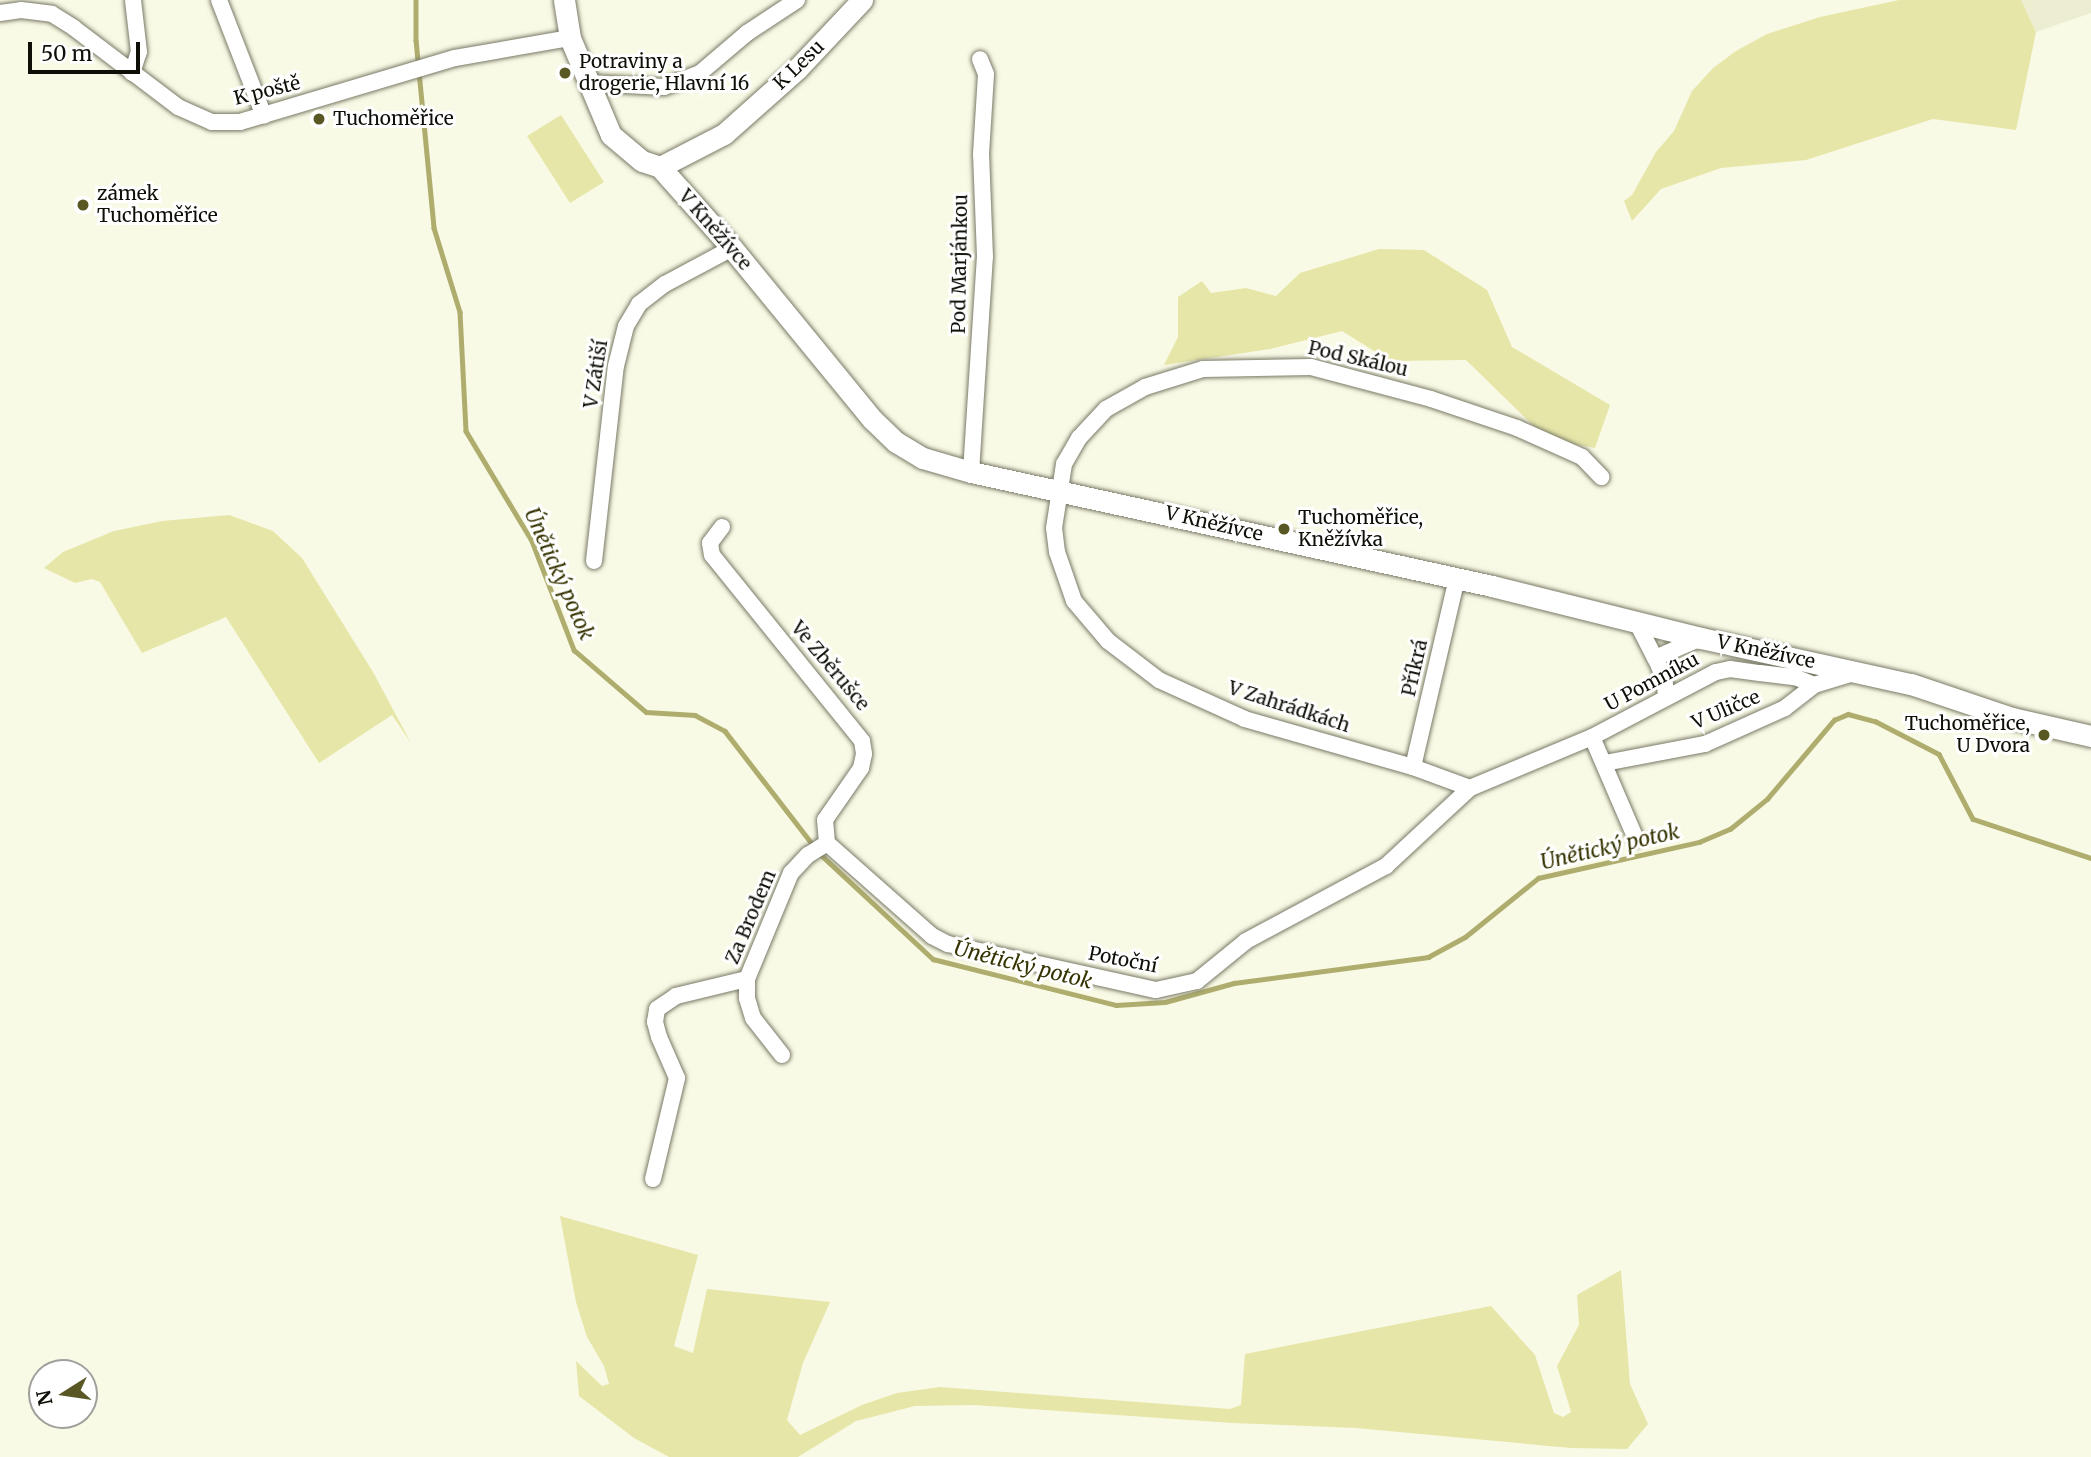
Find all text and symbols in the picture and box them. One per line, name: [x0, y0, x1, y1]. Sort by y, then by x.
scale bar: [32, 28, 144, 72]
street label: K Lesu: [769, 35, 829, 95]
text: 50 m: [41, 40, 92, 67]
place label: Potraviny a drogerie, Hlavní 16: [579, 51, 749, 95]
marker: Potraviny a drogerie, Hlavní 16: [557, 65, 573, 81]
street label: K poště: [231, 72, 303, 110]
place label: Tuchoměřice: [333, 108, 454, 130]
marker: Tuchoměřice: [311, 111, 327, 127]
place label: zámek Tuchoměřice: [97, 183, 218, 227]
street label: V Kněžívce: [674, 185, 756, 275]
street label: Pod Marjánkou: [947, 194, 973, 334]
marker: zámek Tuchoměřice: [75, 197, 91, 213]
street label: Pod Skálou: [1306, 336, 1410, 382]
street label: V Zátiší: [579, 338, 613, 410]
street label: V Kněžívce: [1163, 502, 1265, 546]
water label: Únětický potok: [519, 504, 599, 644]
place label: Tuchoměřice, Kněžívka: [1298, 507, 1423, 551]
marker: Tuchoměřice, Kněžívka: [1276, 521, 1292, 537]
street label: Ve Zběrušce: [786, 617, 874, 715]
street label: V Kněžívce: [1715, 631, 1817, 673]
street label: Příkrá: [1397, 637, 1433, 699]
street label: U Pomníku: [1601, 648, 1703, 716]
street label: V Zahrádkách: [1225, 677, 1353, 737]
street label: V Uličce: [1688, 685, 1764, 735]
place label: Tuchoměřice, U Dvora: [1905, 713, 2030, 757]
marker: Tuchoměřice, U Dvora: [2036, 727, 2052, 743]
water label: Únětický potok: [1538, 819, 1682, 875]
street label: Za Brodem: [721, 867, 781, 967]
water label: Únětický potok: [951, 936, 1095, 994]
street label: Potoční: [1086, 942, 1160, 978]
north arrow: [28, 1359, 98, 1429]
text: N: [31, 1388, 58, 1408]

